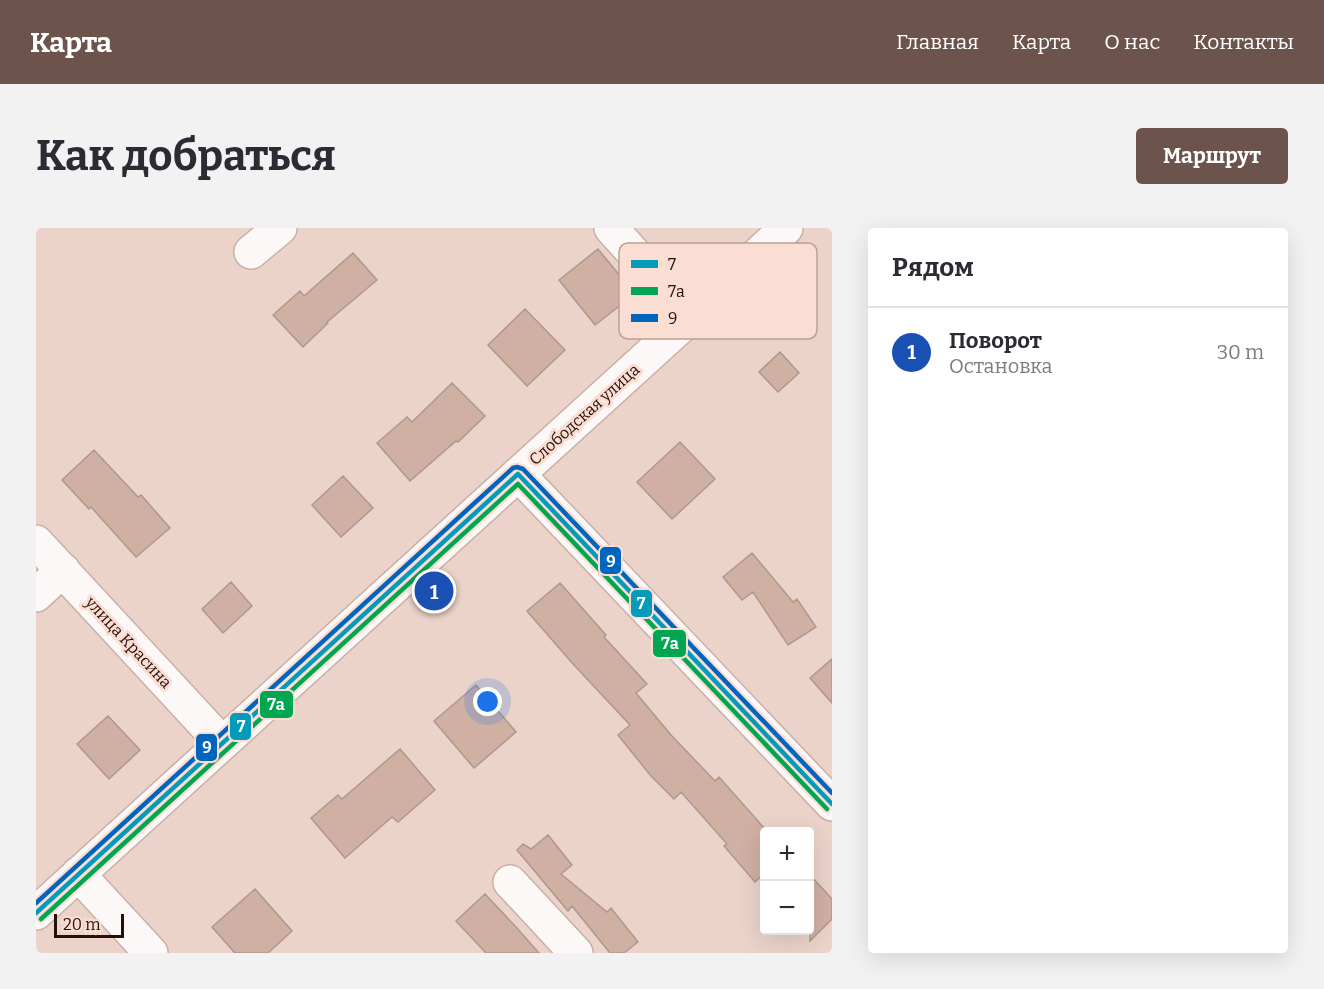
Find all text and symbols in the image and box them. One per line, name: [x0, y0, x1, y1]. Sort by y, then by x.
text: Карта: [30, 26, 112, 59]
text: Главная: [896, 29, 979, 55]
text: Карта: [1012, 29, 1071, 55]
text: О нас: [1104, 29, 1160, 55]
text: Контакты: [1193, 29, 1294, 55]
button: Маршрут: [1136, 128, 1288, 184]
text: Как добраться: [36, 131, 336, 181]
legend: [619, 243, 817, 339]
text: Рядом: [892, 252, 974, 283]
text: 7: [668, 255, 676, 274]
text: 7а: [668, 282, 685, 301]
text: 9: [668, 309, 677, 328]
text: Поворот: [949, 327, 1042, 354]
text: 1: [907, 340, 916, 364]
text: 30 m: [1217, 340, 1264, 364]
text: Остановка: [949, 354, 1052, 378]
street label: Слободская улица: [525, 360, 644, 469]
line badge: 9: [599, 546, 622, 575]
text: 9: [606, 552, 616, 571]
pin: 1: [414, 568, 454, 614]
line badge: 7: [630, 589, 653, 618]
street label: улица Красина: [81, 592, 176, 692]
text: 7: [637, 594, 646, 613]
line badge: 7а: [652, 629, 687, 658]
text: 7а: [661, 634, 679, 653]
your location: [473, 687, 502, 716]
line badge: 7а: [259, 690, 294, 719]
text: 7а: [267, 695, 285, 714]
line badge: 7: [229, 712, 252, 741]
text: 7: [237, 717, 246, 736]
line badge: 9: [195, 733, 218, 762]
text: 9: [202, 738, 212, 757]
map controls: [760, 827, 814, 935]
button: +: [760, 827, 814, 881]
button: −: [760, 881, 814, 935]
scale bar: [54, 911, 124, 938]
text: 20 m: [63, 915, 100, 934]

